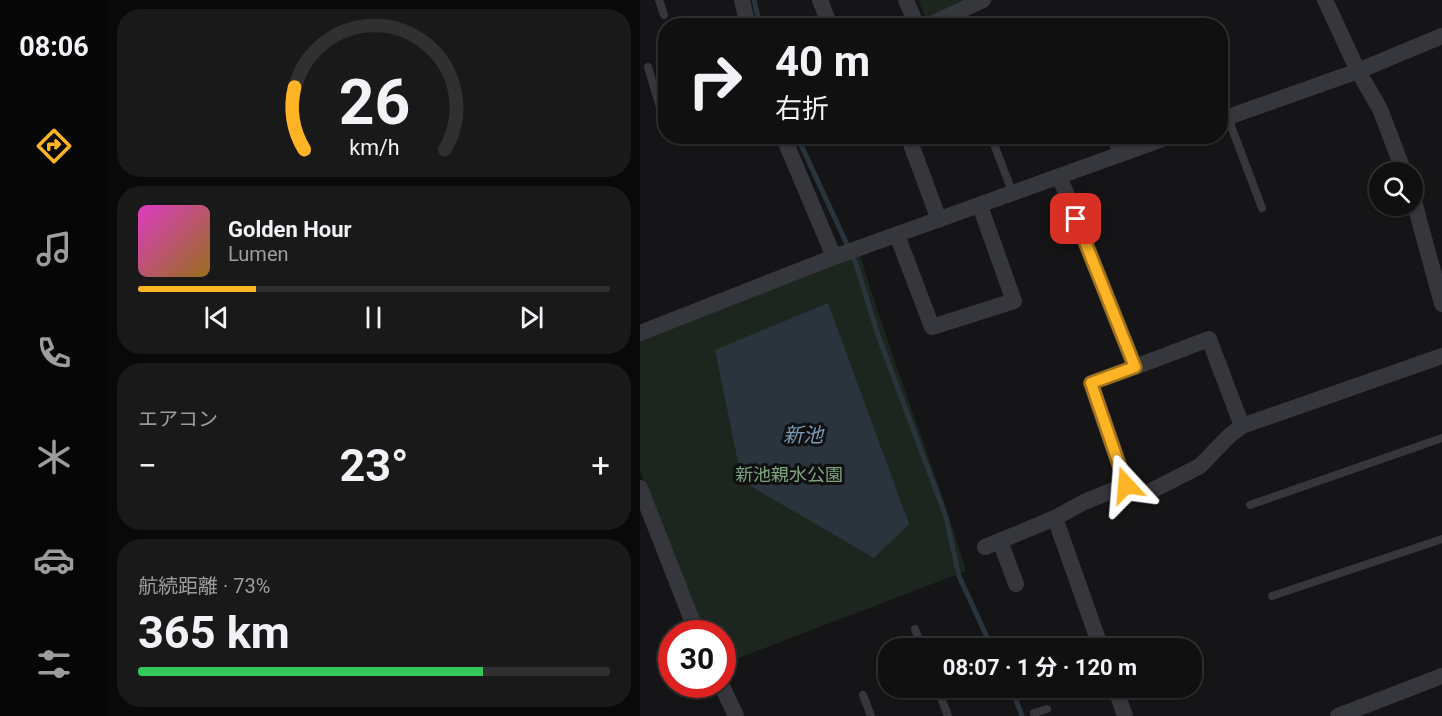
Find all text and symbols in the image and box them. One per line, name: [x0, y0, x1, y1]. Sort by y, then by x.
text: 08:06: [19, 31, 89, 63]
text: 40 m: [775, 37, 870, 86]
icon: right: [676, 42, 754, 120]
text: 26: [338, 66, 410, 139]
text: 右折: [775, 93, 829, 125]
icon: directions: [33, 125, 75, 167]
text: km/h: [349, 135, 399, 160]
map controls: [1369, 162, 1423, 216]
button: search: [1369, 162, 1423, 216]
pin: [1050, 193, 1101, 244]
icon: arrive: [1059, 202, 1092, 235]
text: Golden Hour: [228, 217, 352, 242]
icon: music: [33, 228, 75, 270]
text: Lumen: [228, 242, 289, 266]
icon: previous: [200, 301, 233, 334]
icon: pause: [357, 301, 390, 334]
icon: next: [515, 301, 548, 334]
icon: phone: [33, 332, 75, 374]
text: エアコン: [138, 407, 218, 431]
water label: 新池: [783, 423, 825, 447]
icon: climate: [33, 436, 75, 478]
text: 23°: [339, 439, 409, 492]
text: −: [138, 446, 157, 485]
text: +: [591, 446, 610, 485]
position arrow: [1094, 453, 1158, 517]
park label: 新池親水公園: [735, 464, 843, 485]
icon: car: [33, 539, 75, 581]
text: 航続距離 · 73%: [138, 574, 270, 598]
text: 365 km: [138, 606, 290, 659]
speed limit sign: 30: [658, 620, 736, 698]
icon: filters: [33, 643, 75, 685]
text: 08:07 · 1 分 · 120 m: [943, 655, 1137, 680]

